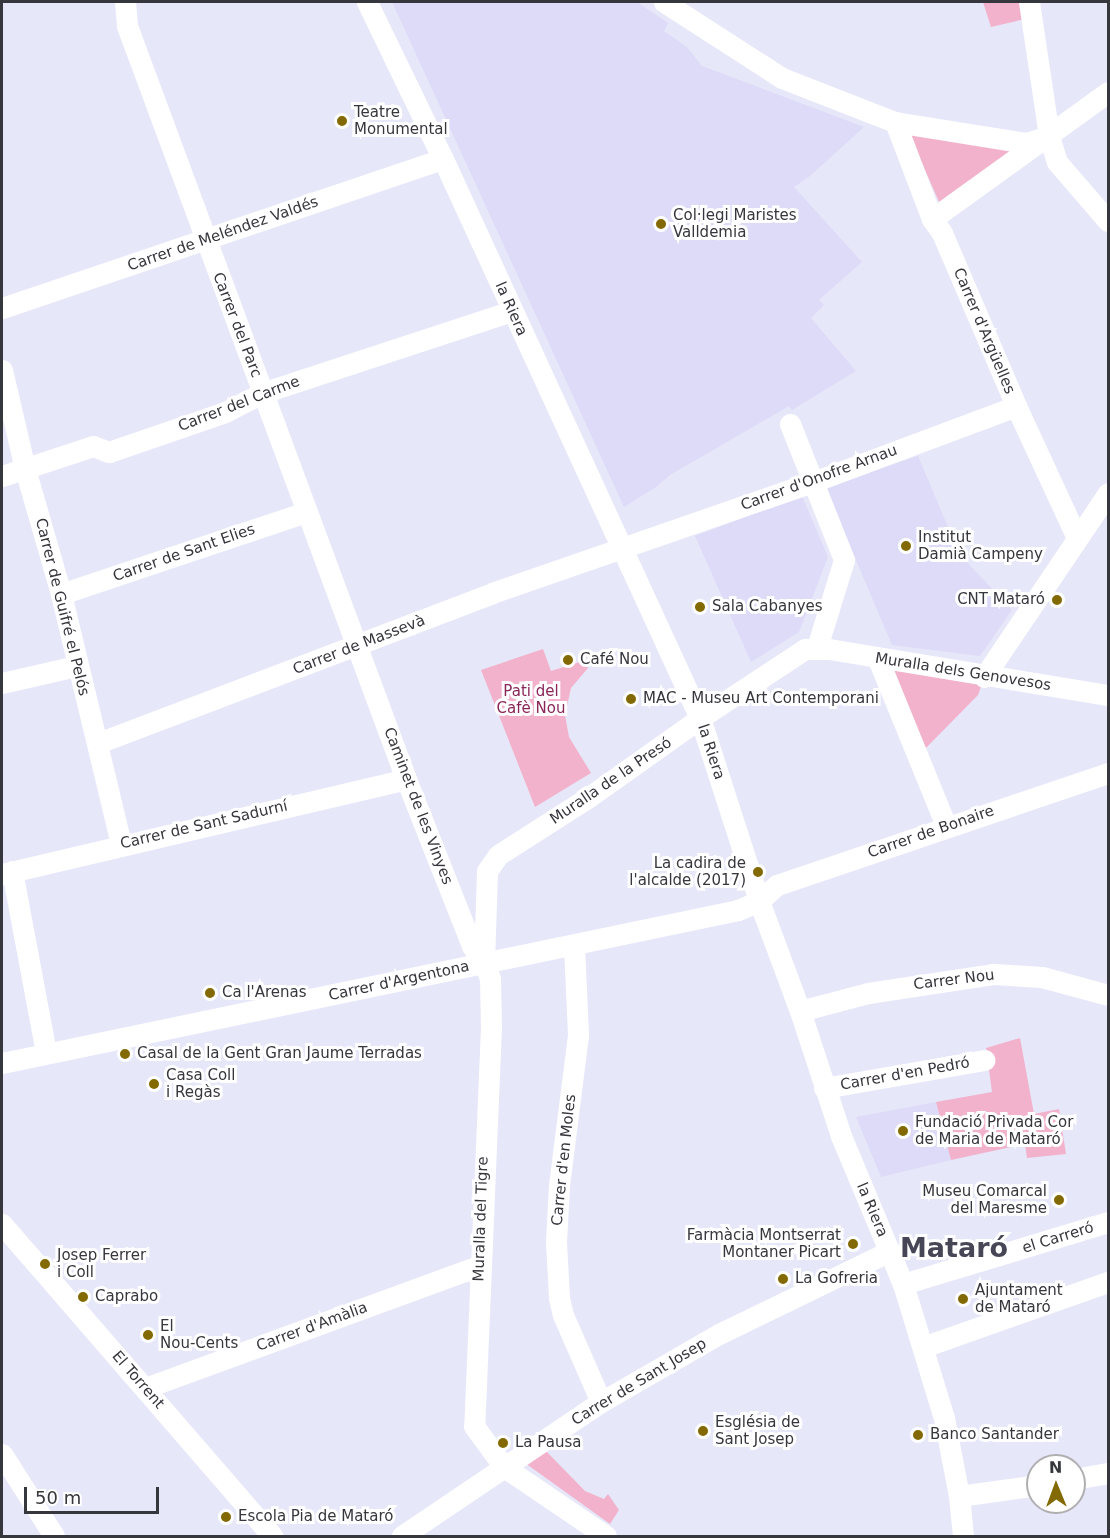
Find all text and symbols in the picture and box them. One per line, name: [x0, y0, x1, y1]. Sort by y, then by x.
place label: Teatre Monumental: [354, 103, 448, 138]
marker: Teatre Monumental: [335, 114, 349, 128]
street label: Carrer de Meléndez Valdés: [125, 193, 321, 275]
place label: Col·legi Maristes Valldemia: [673, 206, 797, 241]
marker: Col·legi Maristes Valldemia: [654, 217, 668, 231]
street label: Carrer d'Argüelles: [949, 265, 1019, 397]
street label: Carrer del Parc: [209, 270, 265, 380]
street label: la Riera: [491, 279, 531, 339]
street label: Carrer del Carme: [176, 373, 302, 435]
street label: Carrer d'Onofre Arnau: [738, 441, 900, 515]
street label: Carrer de Guifré el Pelós: [31, 516, 93, 698]
street label: Carrer de Sant Elies: [111, 520, 257, 586]
place label: Institut Damià Campeny: [918, 528, 1043, 563]
marker: Institut Damià Campeny: [899, 539, 913, 553]
place label: CNT Mataró: [957, 591, 1045, 609]
marker: CNT Mataró: [1050, 593, 1064, 607]
place label: Sala Cabanyes: [712, 598, 823, 616]
marker: Sala Cabanyes: [693, 600, 707, 614]
street label: Carrer de Massevà: [290, 611, 428, 679]
street label: Muralla dels Genovesos: [874, 649, 1052, 695]
place label: Café Nou: [580, 651, 649, 669]
marker: Café Nou: [561, 653, 575, 667]
park label: Pati del Cafè Nou: [497, 682, 565, 717]
place label: MAC - Museu Art Contemporani: [643, 690, 879, 708]
marker: MAC - Museu Art Contemporani: [624, 692, 638, 706]
street label: la Riera: [694, 722, 728, 782]
street label: Caminet de les Vinyes: [380, 725, 456, 887]
street label: Muralla de la Presó: [547, 734, 675, 828]
street label: Carrer de Sant Sadurní: [119, 797, 289, 853]
street label: Carrer de Bonaire: [865, 802, 997, 862]
place label: La cadira de l'alcalde (2017): [629, 854, 746, 889]
marker: La cadira de l'alcalde (2017): [751, 865, 765, 879]
street label: Carrer d'Argentona: [327, 957, 471, 1005]
street label: Carrer Nou: [912, 966, 996, 994]
place label: Ca l'Arenas: [222, 984, 307, 1002]
marker: Ca l'Arenas: [203, 986, 217, 1000]
place label: Casal de la Gent Gran Jaume Terradas: [137, 1045, 422, 1063]
marker: Casal de la Gent Gran Jaume Terradas: [118, 1047, 132, 1061]
street label: Carrer d'en Pedró: [839, 1054, 971, 1094]
place label: Casa Coll i Regàs: [166, 1066, 235, 1101]
marker: Casa Coll i Regàs: [147, 1077, 161, 1091]
street label: Carrer d'en Moles: [548, 1093, 580, 1227]
place label: Fundació Privada Cor de Maria de Mataró: [915, 1113, 1073, 1148]
marker: Fundació Privada Cor de Maria de Mataró: [896, 1124, 910, 1138]
street label: Muralla del Tigre: [470, 1156, 492, 1282]
street label: la Riera: [853, 1180, 891, 1240]
place label: Museu Comarcal del Maresme: [922, 1182, 1047, 1217]
marker: Museu Comarcal del Maresme: [1052, 1193, 1066, 1207]
street label: el Carreró: [1020, 1219, 1096, 1257]
place label: Farmàcia Montserrat Montaner Picart: [687, 1226, 841, 1261]
district label: Mataró: [900, 1232, 1008, 1264]
marker: Farmàcia Montserrat Montaner Picart: [846, 1237, 860, 1251]
place label: Josep Ferrer i Coll: [57, 1246, 146, 1281]
marker: Josep Ferrer i Coll: [38, 1257, 52, 1271]
place label: La Gofreria: [795, 1270, 878, 1288]
marker: La Gofreria: [776, 1272, 790, 1286]
place label: Ajuntament de Mataró: [975, 1281, 1063, 1316]
place label: Caprabo: [95, 1288, 158, 1306]
marker: Caprabo: [76, 1290, 90, 1304]
marker: Ajuntament de Mataró: [956, 1292, 970, 1306]
street label: Carrer d'Amàlia: [254, 1299, 370, 1355]
place label: El Nou-Cents: [160, 1317, 238, 1352]
marker: El Nou-Cents: [141, 1328, 155, 1342]
street label: Carrer de Sant Josep: [568, 1335, 710, 1429]
street label: El Torrent: [108, 1347, 168, 1413]
place label: Església de Sant Josep: [715, 1413, 800, 1448]
marker: Església de Sant Josep: [696, 1424, 710, 1438]
place label: Banco Santander: [930, 1426, 1059, 1444]
marker: Banco Santander: [911, 1428, 925, 1442]
place label: La Pausa: [515, 1434, 581, 1452]
marker: La Pausa: [496, 1436, 510, 1450]
north arrow: [1026, 1454, 1086, 1514]
text: N: [1049, 1458, 1063, 1477]
scale bar: [27, 1475, 162, 1513]
text: 50 m: [35, 1487, 81, 1508]
place label: Escola Pia de Mataró: [238, 1508, 393, 1526]
marker: Escola Pia de Mataró: [219, 1510, 233, 1524]

